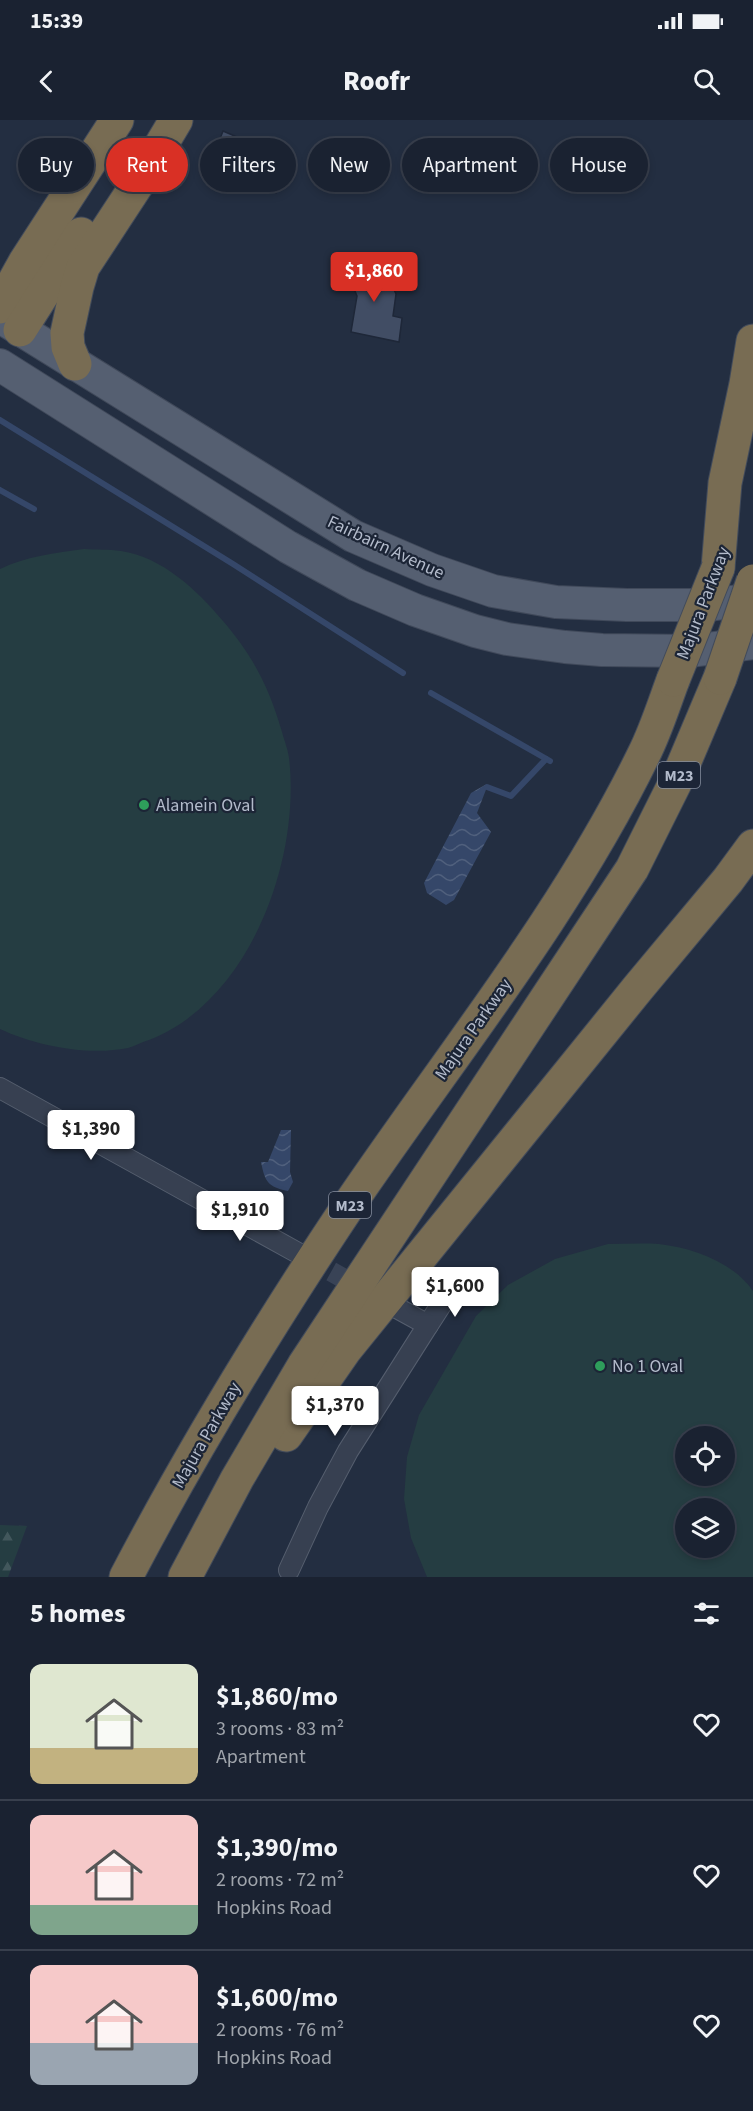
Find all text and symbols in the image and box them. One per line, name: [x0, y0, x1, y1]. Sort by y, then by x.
text: 15:39: [30, 5, 83, 37]
text: Roofr: [343, 62, 410, 101]
icon: back: [30, 65, 63, 98]
icon: search: [690, 65, 723, 98]
chip: Buy: [18, 138, 94, 192]
chip: Rent: [106, 138, 188, 192]
chip: Filters: [200, 138, 296, 192]
chip: New: [308, 138, 390, 192]
chip: Apartment: [402, 138, 538, 192]
chip: House: [550, 138, 648, 192]
pin: $1,860: [325, 252, 423, 303]
text: $1,860: [345, 257, 403, 285]
street label: Fairbairn Avenue: [323, 509, 448, 586]
street label: Majura Parkway: [671, 543, 737, 663]
road number: M23: [658, 762, 700, 788]
place label: Alamein Oval: [156, 793, 255, 818]
marker: Alamein Oval: [137, 798, 151, 812]
street label: Majura Parkway: [429, 973, 518, 1085]
pin: $1,390: [42, 1110, 140, 1161]
text: $1,390: [62, 1115, 120, 1143]
pin: $1,910: [191, 1191, 289, 1242]
road number: M23: [329, 1192, 371, 1218]
text: $1,910: [211, 1196, 269, 1224]
pin: $1,600: [406, 1267, 504, 1318]
text: $1,600: [426, 1272, 484, 1300]
place label: No 1 Oval: [612, 1354, 683, 1379]
marker: No 1 Oval: [593, 1359, 607, 1373]
street label: Majura Parkway: [166, 1377, 247, 1493]
pin: $1,370: [286, 1386, 384, 1437]
text: $1,370: [306, 1391, 364, 1419]
map controls: [675, 1426, 735, 1558]
button: locate: [675, 1426, 735, 1486]
button: layers: [675, 1498, 735, 1558]
text: 5 homes: [30, 1595, 125, 1632]
icon: filters: [690, 1597, 723, 1630]
text: $1,860/mo: [216, 1678, 338, 1715]
icon: home: [78, 1688, 150, 1760]
icon: heart: [690, 1708, 723, 1741]
text: 3 rooms · 83 m²: [216, 1715, 344, 1743]
text: Apartment: [216, 1743, 306, 1771]
text: $1,390/mo: [216, 1829, 338, 1866]
icon: home: [78, 1839, 150, 1911]
icon: heart: [690, 1859, 723, 1892]
text: 2 rooms · 72 m²: [216, 1866, 344, 1894]
text: Hopkins Road: [216, 1894, 332, 1922]
text: $1,600/mo: [216, 1979, 338, 2016]
icon: home: [78, 1989, 150, 2061]
icon: heart: [690, 2009, 723, 2042]
text: 2 rooms · 76 m²: [216, 2016, 344, 2044]
text: Hopkins Road: [216, 2044, 332, 2072]

